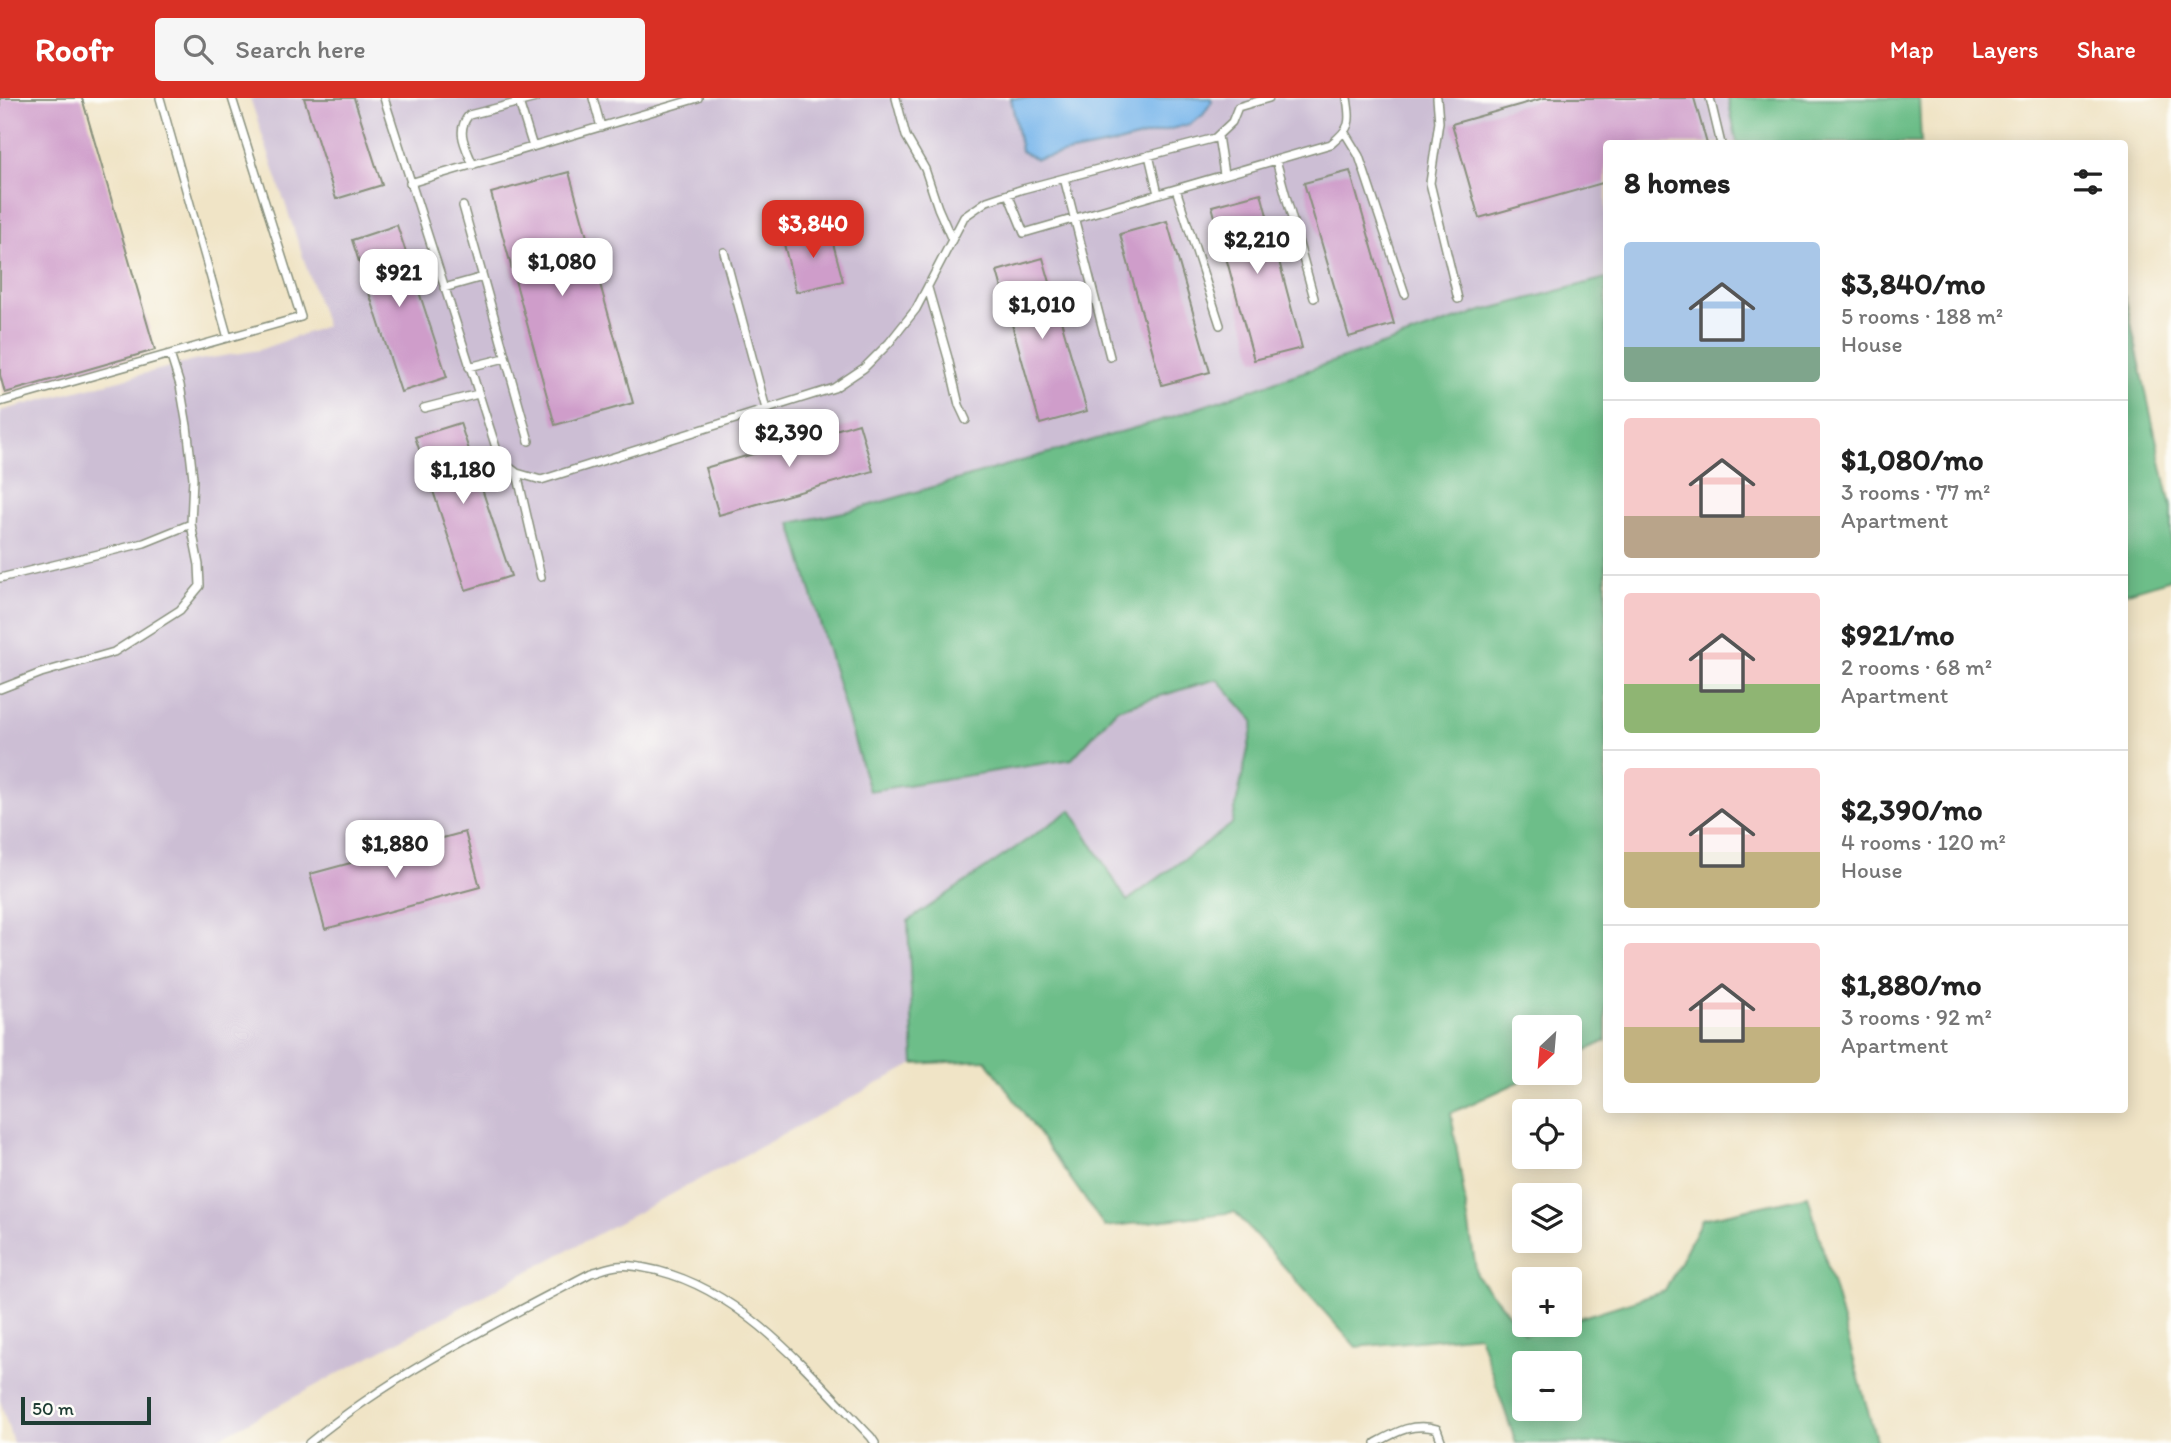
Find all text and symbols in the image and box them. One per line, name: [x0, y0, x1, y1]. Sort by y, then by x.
search box: [155, 18, 645, 81]
text: Roofr: [35, 30, 113, 69]
icon: search: [179, 30, 217, 68]
text: Search here: [235, 33, 366, 65]
text: Map: [1890, 35, 1934, 64]
text: Layers: [1972, 35, 2039, 64]
text: Share: [2077, 35, 2136, 64]
icon: filters: [2069, 163, 2107, 201]
text: 8 homes: [1624, 164, 1731, 201]
pin: $3,840: [756, 200, 870, 260]
text: $3,840: [778, 209, 848, 237]
pin: $2,210: [1200, 216, 1314, 276]
text: $2,210: [1224, 225, 1290, 253]
pin: $1,080: [505, 238, 619, 298]
text: $1,080: [528, 247, 596, 275]
pin: $921: [358, 250, 440, 309]
text: $921: [376, 258, 422, 286]
text: $3,840/mo: [1841, 265, 1986, 302]
icon: home: [1680, 270, 1764, 354]
pin: $1,010: [985, 282, 1099, 341]
text: $1,010: [1009, 290, 1075, 318]
text: 5 rooms · 188 m²: [1841, 302, 2003, 330]
text: House: [1841, 330, 1903, 358]
pin: $2,390: [732, 410, 846, 469]
text: $2,390: [755, 418, 823, 446]
text: $1,080/mo: [1841, 441, 1984, 478]
pin: $1,180: [406, 446, 520, 506]
icon: home: [1680, 446, 1764, 530]
text: $1,180: [430, 455, 496, 483]
text: 3 rooms · 77 m²: [1841, 478, 1991, 506]
text: Apartment: [1841, 506, 1948, 534]
text: $921/mo: [1841, 616, 1955, 653]
icon: home: [1680, 621, 1764, 705]
text: 2 rooms · 68 m²: [1841, 653, 1992, 681]
text: Apartment: [1841, 681, 1948, 709]
text: $2,390/mo: [1841, 791, 1983, 828]
icon: home: [1680, 796, 1764, 880]
pin: $1,880: [338, 820, 452, 880]
text: 4 rooms · 120 m²: [1841, 828, 2006, 856]
text: $1,880: [361, 829, 429, 857]
text: House: [1841, 856, 1903, 884]
text: $1,880/mo: [1841, 966, 1982, 1003]
icon: home: [1680, 971, 1764, 1055]
text: 3 rooms · 92 m²: [1841, 1003, 1992, 1031]
north arrow: [1512, 1015, 1582, 1085]
map controls: [1512, 1015, 1582, 1421]
text: Apartment: [1841, 1031, 1948, 1059]
button: locate: [1512, 1099, 1582, 1169]
button: layers: [1512, 1183, 1582, 1253]
button: +: [1512, 1267, 1582, 1337]
button: −: [1512, 1351, 1582, 1421]
scale bar: [21, 1394, 150, 1426]
text: 50 m: [32, 1397, 74, 1420]

